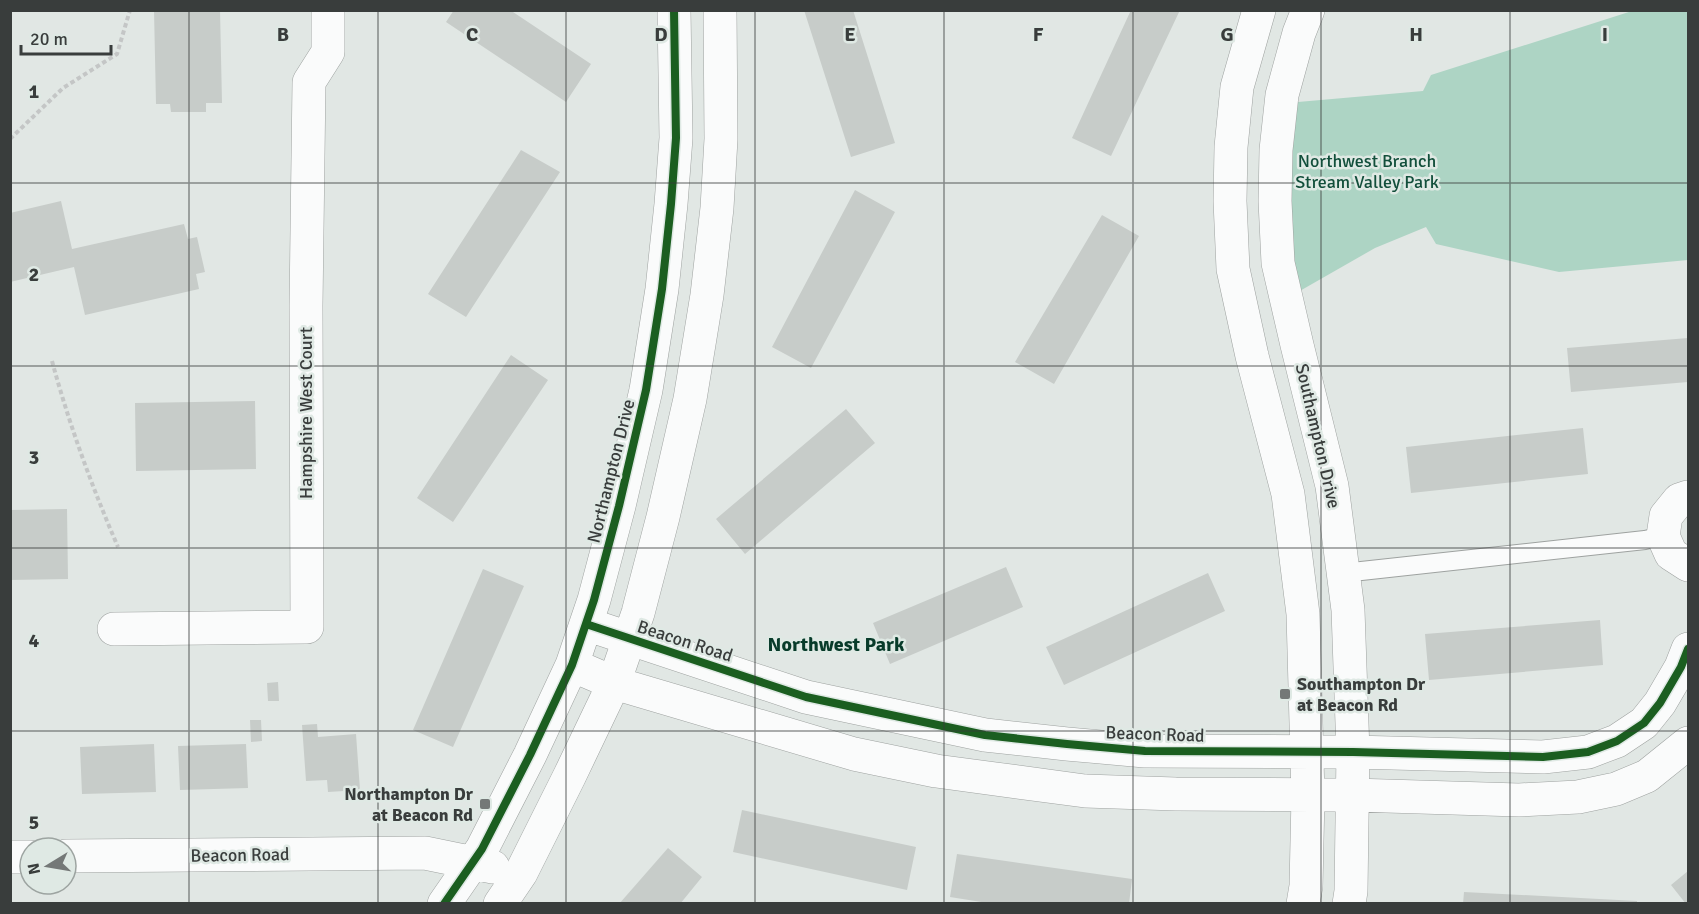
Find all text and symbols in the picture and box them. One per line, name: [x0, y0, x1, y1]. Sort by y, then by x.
scale bar: [21, 18, 111, 56]
text: B: [277, 22, 289, 47]
text: C: [466, 22, 478, 47]
text: D: [654, 22, 668, 47]
text: E: [844, 22, 856, 47]
text: F: [1033, 22, 1044, 47]
text: G: [1220, 22, 1234, 47]
text: H: [1409, 22, 1423, 47]
text: I: [1602, 22, 1608, 47]
text: 20 m: [30, 28, 68, 50]
text: 1: [29, 79, 40, 104]
park label: Northwest Branch Stream Valley Park: [1295, 150, 1439, 193]
text: 2: [29, 262, 39, 287]
street label: Hampshire West Court: [295, 327, 317, 499]
street label: Southampton Drive: [1291, 361, 1345, 511]
street label: Northampton Drive: [583, 397, 639, 545]
text: 3: [29, 445, 39, 470]
street label: Beacon Road: [635, 615, 735, 667]
text: 4: [29, 628, 40, 653]
district label: Northwest Park: [768, 632, 905, 657]
place label: Southampton Dr at Beacon Rd: [1297, 673, 1426, 716]
marker: Southampton Dr at Beacon Rd: [1278, 687, 1292, 701]
street label: Beacon Road: [1105, 721, 1205, 747]
place label: Northampton Dr at Beacon Rd: [344, 783, 474, 826]
marker: Northampton Dr at Beacon Rd: [478, 797, 492, 811]
text: 5: [29, 810, 39, 835]
north arrow: [18, 836, 78, 896]
street label: Beacon Road: [190, 843, 290, 867]
text: N: [23, 861, 45, 876]

